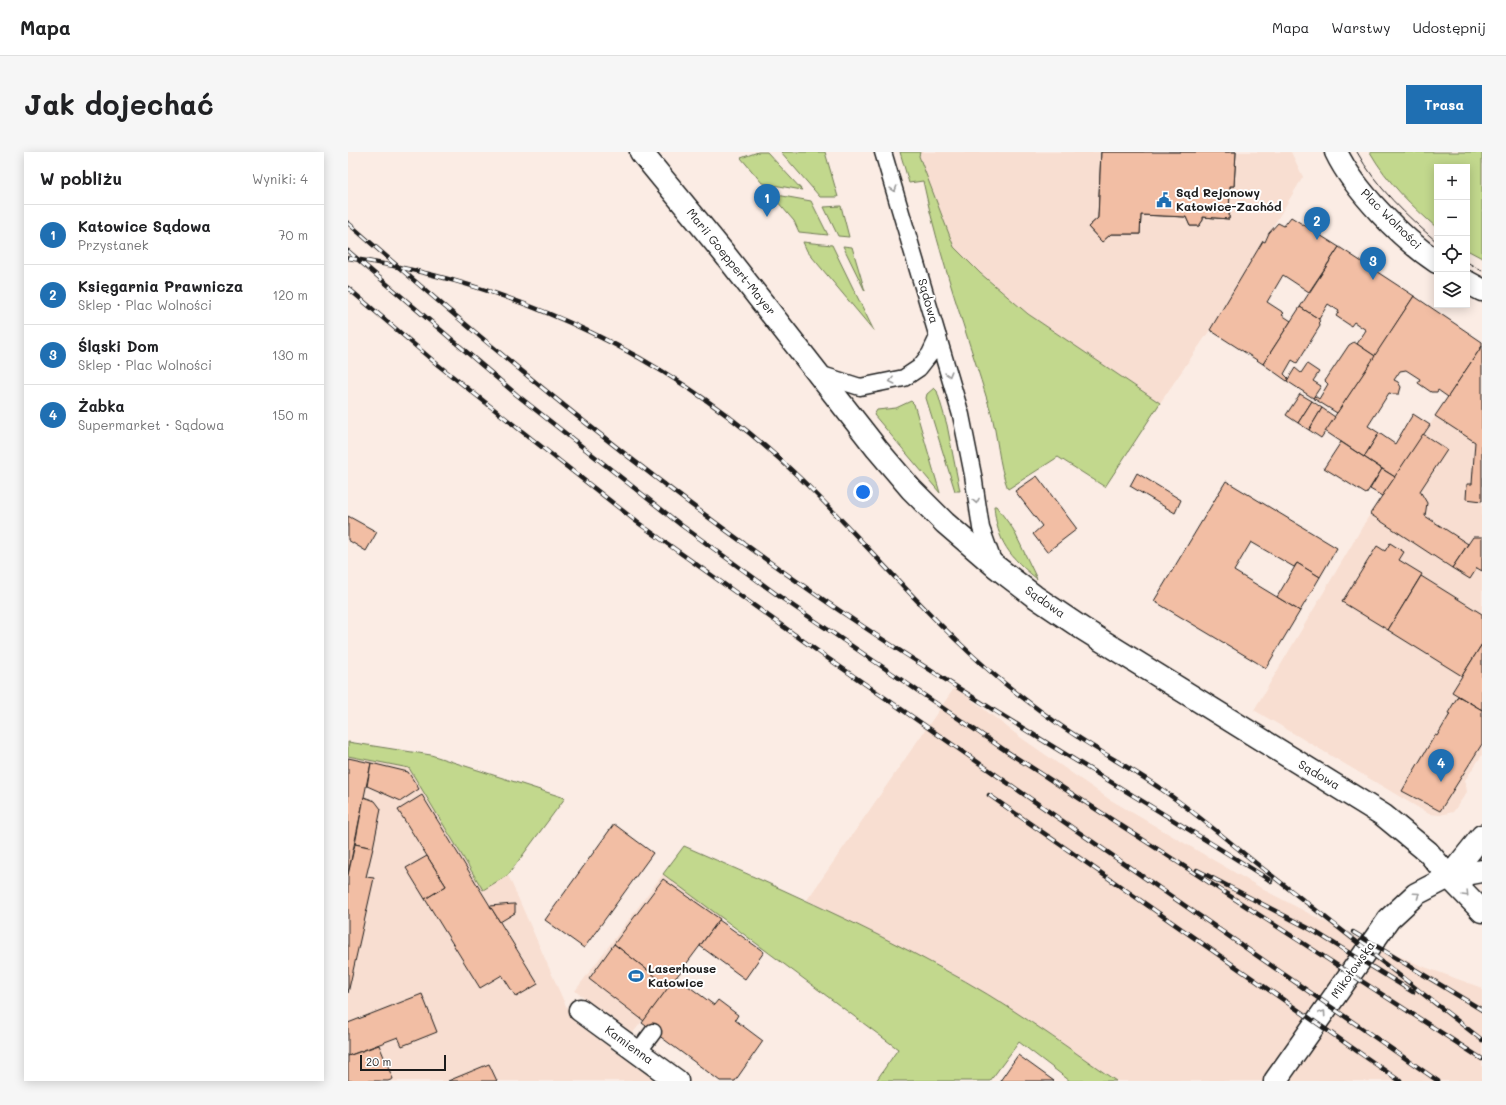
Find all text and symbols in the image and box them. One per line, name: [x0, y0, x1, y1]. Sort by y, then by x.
text: Mapa: [20, 15, 71, 40]
text: Mapa: [1272, 18, 1309, 37]
text: Warstwy: [1331, 18, 1390, 37]
text: Udostępnij: [1412, 18, 1486, 37]
button: Trasa: [1406, 85, 1482, 124]
text: Jak dojechać: [24, 86, 214, 122]
map controls: [1434, 164, 1470, 308]
button: +: [1434, 164, 1470, 200]
text: W pobliżu: [40, 167, 122, 189]
text: Wyniki: 4: [252, 170, 308, 187]
pin: 1: [754, 184, 780, 217]
place label: Sąd Rejonowy Katowice-Zachód: [1176, 184, 1282, 214]
street label: Plac Wolności: [1358, 184, 1426, 252]
one-way arrow: [889, 186, 898, 193]
public building icon: Sąd Rejonowy Katowice-Zachód: [1155, 191, 1173, 209]
button: −: [1434, 200, 1470, 236]
street label: Marii Goeppert-Mayer: [684, 205, 780, 318]
pin: 2: [1304, 207, 1330, 240]
text: Katowice Sądowa: [78, 216, 211, 236]
text: 1: [50, 226, 56, 243]
text: 70 m: [278, 226, 308, 243]
text: Przystanek: [78, 236, 149, 253]
button: locate: [1434, 236, 1470, 272]
pin: 3: [1360, 247, 1386, 280]
button: layers: [1434, 272, 1470, 308]
text: Księgarnia Prawnicza: [78, 276, 243, 296]
street label: Sądowa: [915, 277, 943, 325]
text: 2: [49, 286, 57, 303]
text: 120 m: [272, 286, 308, 303]
text: Sklep · Plac Wolności: [78, 296, 212, 313]
text: Śląski Dom: [78, 336, 159, 356]
text: 3: [49, 346, 57, 363]
text: 130 m: [272, 346, 308, 363]
text: Sklep · Plac Wolności: [78, 356, 212, 373]
one-way arrow: [944, 371, 953, 378]
one-way arrow: [889, 376, 896, 385]
text: Żabka: [78, 396, 125, 416]
text: 4: [49, 406, 57, 423]
text: 150 m: [272, 406, 308, 423]
text: Supermarket · Sądowa: [78, 416, 224, 433]
your location: [853, 482, 873, 502]
one-way arrow: [971, 498, 980, 504]
street label: Sądowa: [1022, 582, 1069, 621]
pin: 4: [1428, 749, 1454, 782]
street label: Sądowa: [1296, 756, 1343, 793]
one-way arrow: [1461, 889, 1469, 897]
one-way arrow: [1412, 893, 1419, 900]
street label: Mikołowska: [1327, 938, 1378, 1001]
place label: Laserhouse Katowice: [648, 960, 716, 990]
sports icon: Laserhouse Katowice: [627, 967, 645, 985]
one-way arrow: [1318, 1011, 1325, 1018]
street label: Kamienna: [602, 1021, 657, 1067]
scale bar: [360, 1053, 446, 1072]
text: 20 m: [366, 1054, 391, 1069]

